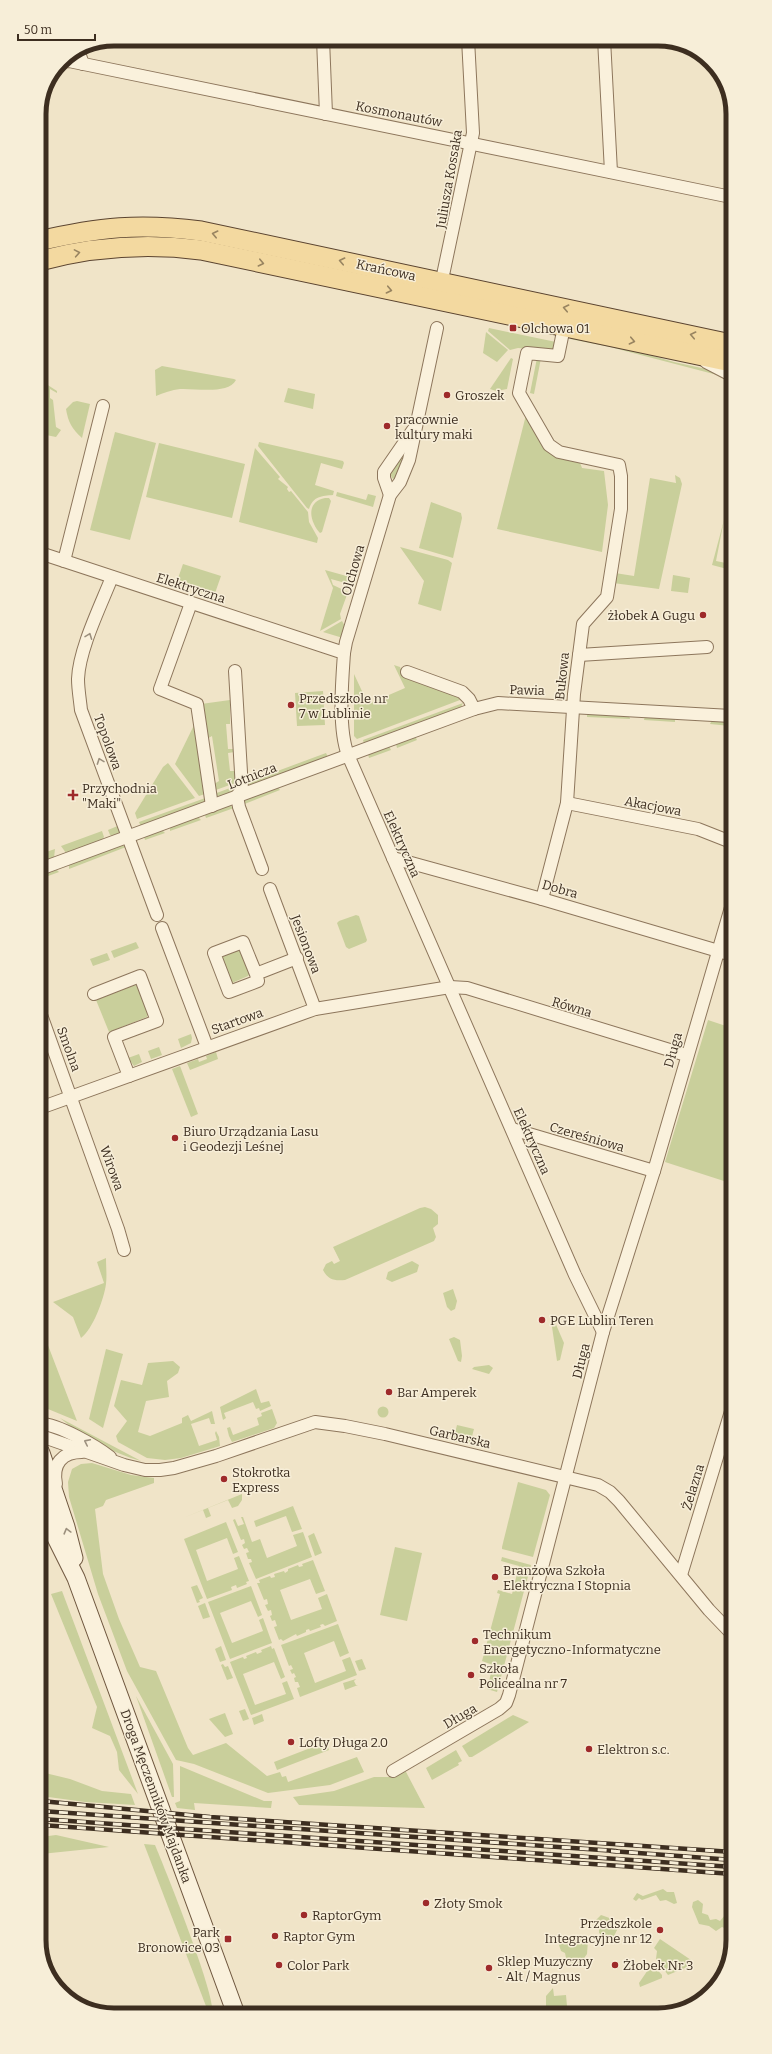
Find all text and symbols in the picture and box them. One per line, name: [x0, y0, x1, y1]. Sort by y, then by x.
scale bar: [18, 16, 95, 42]
text: 50 m: [24, 23, 53, 37]
street label: Kosmonautów: [354, 98, 444, 130]
street label: Juliusza Kossaka: [433, 129, 465, 230]
one-way arrow: [212, 231, 218, 239]
one-way arrow: [74, 249, 81, 257]
street label: Krańcowa: [355, 256, 417, 284]
one-way arrow: [339, 258, 345, 266]
one-way arrow: [258, 259, 265, 267]
one-way arrow: [385, 286, 392, 294]
one-way arrow: [562, 304, 569, 312]
place label: Olchowa 01: [521, 321, 590, 336]
marker: Olchowa 01: [508, 323, 518, 333]
one-way arrow: [689, 332, 696, 340]
one-way arrow: [629, 337, 635, 345]
place label: Groszek: [455, 388, 505, 403]
marker: Groszek: [442, 390, 452, 400]
place label: pracownie kultury maki: [395, 412, 473, 442]
marker: pracownie kultury maki: [382, 421, 392, 431]
street label: Olchowa: [339, 543, 367, 597]
street label: Elektryczna: [155, 570, 227, 606]
place label: żłobek A Gugu: [608, 608, 695, 623]
marker: żłobek A Gugu: [698, 610, 708, 620]
one-way arrow: [85, 633, 93, 640]
street label: Bukowa: [552, 652, 572, 700]
street label: Pawia: [509, 682, 545, 698]
place label: Przedszkole nr 7 w Lublinie: [299, 691, 388, 721]
marker: Przedszkole nr 7 w Lublinie: [286, 700, 296, 710]
street label: Topolowa: [91, 712, 125, 772]
one-way arrow: [96, 757, 104, 764]
street label: Lotnicza: [225, 760, 279, 792]
place label: Przychodnia "Maki": [82, 781, 157, 811]
marker: Przychodnia "Maki": [67, 789, 79, 801]
street label: Akacjowa: [623, 793, 683, 819]
street label: Elektryczna: [381, 808, 423, 880]
street label: Dobra: [540, 877, 580, 901]
street label: Jesionowa: [288, 912, 324, 975]
street label: Równa: [550, 994, 594, 1020]
street label: Startowa: [209, 1005, 265, 1037]
street label: Smolna: [54, 1025, 84, 1073]
street label: Długa: [661, 1031, 685, 1069]
street label: Elektryczna: [511, 1105, 553, 1177]
street label: Czereśniowa: [548, 1119, 626, 1155]
place label: Biuro Urządzania Lasu i Geodezji Leśnej: [183, 1124, 319, 1154]
marker: Biuro Urządzania Lasu i Geodezji Leśnej: [170, 1133, 180, 1143]
street label: Wirowa: [97, 1144, 127, 1192]
place label: PGE Lublin Teren: [550, 1313, 655, 1328]
marker: PGE Lublin Teren: [537, 1315, 547, 1325]
street label: Długa: [569, 1342, 593, 1380]
place label: Bar Amperek: [397, 1385, 477, 1400]
marker: Bar Amperek: [384, 1387, 394, 1397]
street label: Garbarska: [428, 1423, 492, 1451]
one-way arrow: [83, 1439, 91, 1447]
street label: Żelazna: [679, 1462, 707, 1512]
place label: Stokrotka Express: [232, 1465, 290, 1495]
marker: Stokrotka Express: [219, 1474, 229, 1484]
one-way arrow: [64, 1528, 72, 1534]
place label: Branżowa Szkoła Elektryczna I Stopnia: [503, 1563, 631, 1593]
marker: Branżowa Szkoła Elektryczna I Stopnia: [490, 1572, 500, 1582]
place label: Technikum Energetyczno-Informatyczne: [483, 1627, 661, 1657]
marker: Technikum Energetyczno-Informatyczne: [470, 1636, 480, 1646]
place label: Szkoła Policealna nr 7: [479, 1661, 568, 1691]
marker: Szkoła Policealna nr 7: [466, 1670, 476, 1680]
street label: Długa: [441, 1701, 479, 1731]
street label: Droga Męczenników Majdanka: [118, 1707, 194, 1885]
place label: Lofty Długa 2.0: [299, 1735, 388, 1750]
marker: Lofty Długa 2.0: [286, 1737, 296, 1747]
place label: Elektron s.c.: [597, 1742, 670, 1757]
marker: Elektron s.c.: [584, 1744, 594, 1754]
place label: Złoty Smok: [434, 1896, 503, 1911]
marker: Złoty Smok: [421, 1898, 431, 1908]
place label: RaptorGym: [312, 1908, 382, 1923]
marker: RaptorGym: [299, 1910, 309, 1920]
place label: Przedszkole Integracyjne nr 12: [544, 1916, 652, 1946]
place label: Park Bronowice 03: [137, 1925, 221, 1955]
marker: Przedszkole Integracyjne nr 12: [655, 1925, 665, 1935]
place label: Raptor Gym: [283, 1929, 356, 1944]
marker: Raptor Gym: [270, 1931, 280, 1941]
marker: Park Bronowice 03: [223, 1934, 233, 1944]
place label: Sklep Muzyczny - Alt / Magnus: [497, 1954, 593, 1984]
place label: Color Park: [287, 1958, 350, 1973]
place label: Żłobek Nr 3: [623, 1958, 694, 1973]
marker: Color Park: [274, 1960, 284, 1970]
marker: Żłobek Nr 3: [610, 1960, 620, 1970]
marker: Sklep Muzyczny - Alt / Magnus: [484, 1963, 494, 1973]

